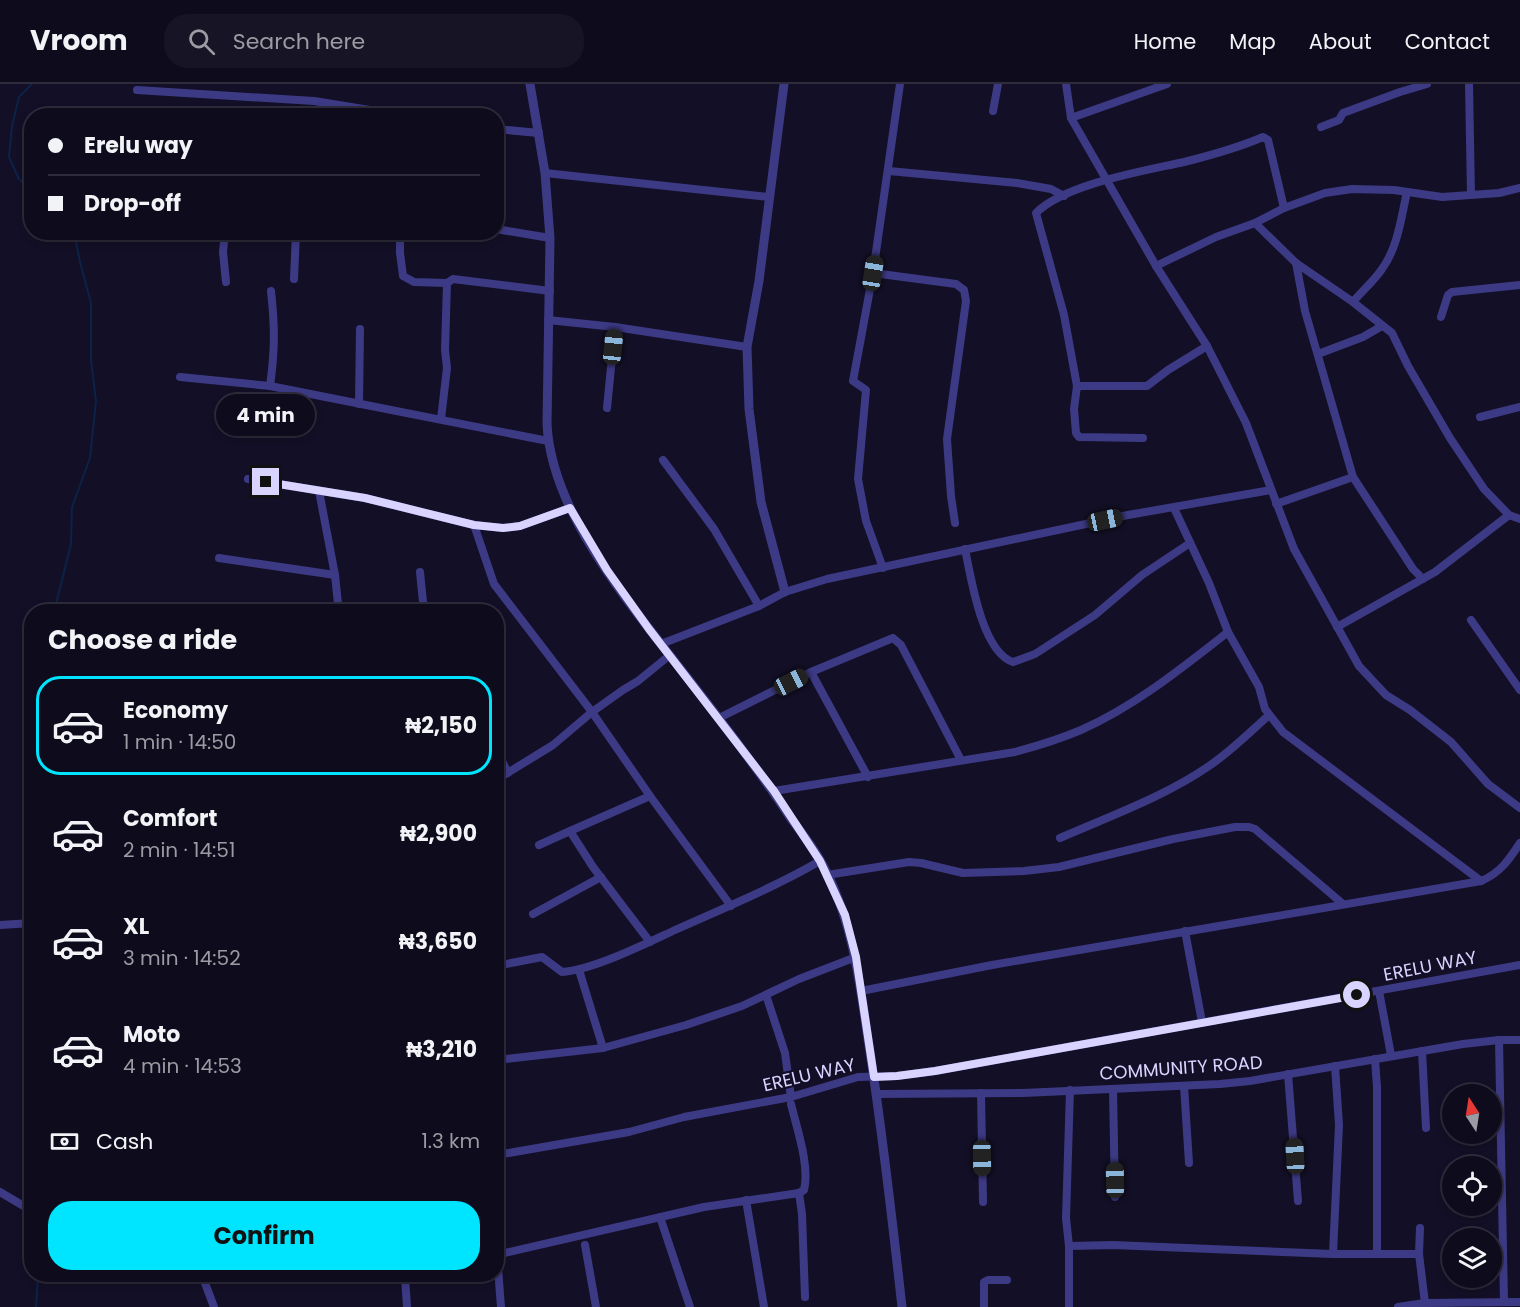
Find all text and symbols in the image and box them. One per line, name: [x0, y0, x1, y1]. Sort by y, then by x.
search box: [164, 14, 584, 68]
text: Vroom: [30, 21, 128, 60]
icon: search: [185, 25, 218, 58]
text: Search here: [233, 26, 365, 57]
text: Home: [1134, 27, 1196, 56]
text: Map: [1229, 27, 1276, 56]
text: About: [1309, 27, 1372, 56]
text: Contact: [1405, 27, 1490, 56]
text: Erelu way: [84, 130, 193, 161]
text: Drop-off: [84, 188, 181, 219]
car: [861, 254, 885, 292]
car: [602, 328, 624, 366]
callout: 4 min: [216, 395, 316, 437]
text: 4 min: [236, 401, 295, 429]
route end: [252, 468, 279, 495]
car: [1086, 507, 1124, 533]
text: Choose a ride: [48, 621, 237, 658]
car: [771, 666, 811, 698]
text: Economy: [123, 695, 228, 726]
icon: car: [51, 699, 105, 753]
text: ₦2,150: [405, 710, 477, 741]
text: 1 min · 14:50: [123, 728, 236, 756]
text: Comfort: [123, 803, 217, 834]
icon: car: [51, 807, 105, 861]
text: ₦2,900: [400, 818, 477, 849]
text: 2 min · 14:51: [123, 836, 235, 864]
text: XL: [123, 911, 149, 942]
icon: car: [51, 915, 105, 969]
text: ₦3,650: [399, 926, 477, 957]
text: 3 min · 14:52: [123, 944, 241, 972]
street label: ERELU WAY: [1381, 944, 1479, 987]
route start: [1343, 981, 1370, 1008]
text: Moto: [123, 1019, 180, 1050]
icon: car: [51, 1023, 105, 1077]
text: ₦3,210: [406, 1034, 477, 1065]
street label: COMMUNITY ROAD: [1099, 1049, 1263, 1086]
text: 4 min · 14:53: [123, 1052, 242, 1080]
street label: ERELU WAY: [760, 1052, 858, 1097]
north arrow: [1442, 1084, 1502, 1144]
map controls: [1442, 1084, 1502, 1288]
icon: cash: [48, 1125, 81, 1158]
text: Cash: [96, 1126, 153, 1157]
text: 1.3 km: [421, 1127, 480, 1155]
car: [1285, 1138, 1305, 1174]
car: [973, 1140, 991, 1176]
button: locate: [1442, 1156, 1502, 1216]
car: [1106, 1162, 1124, 1198]
button: Confirm: [48, 1201, 480, 1270]
button: layers: [1442, 1228, 1502, 1288]

